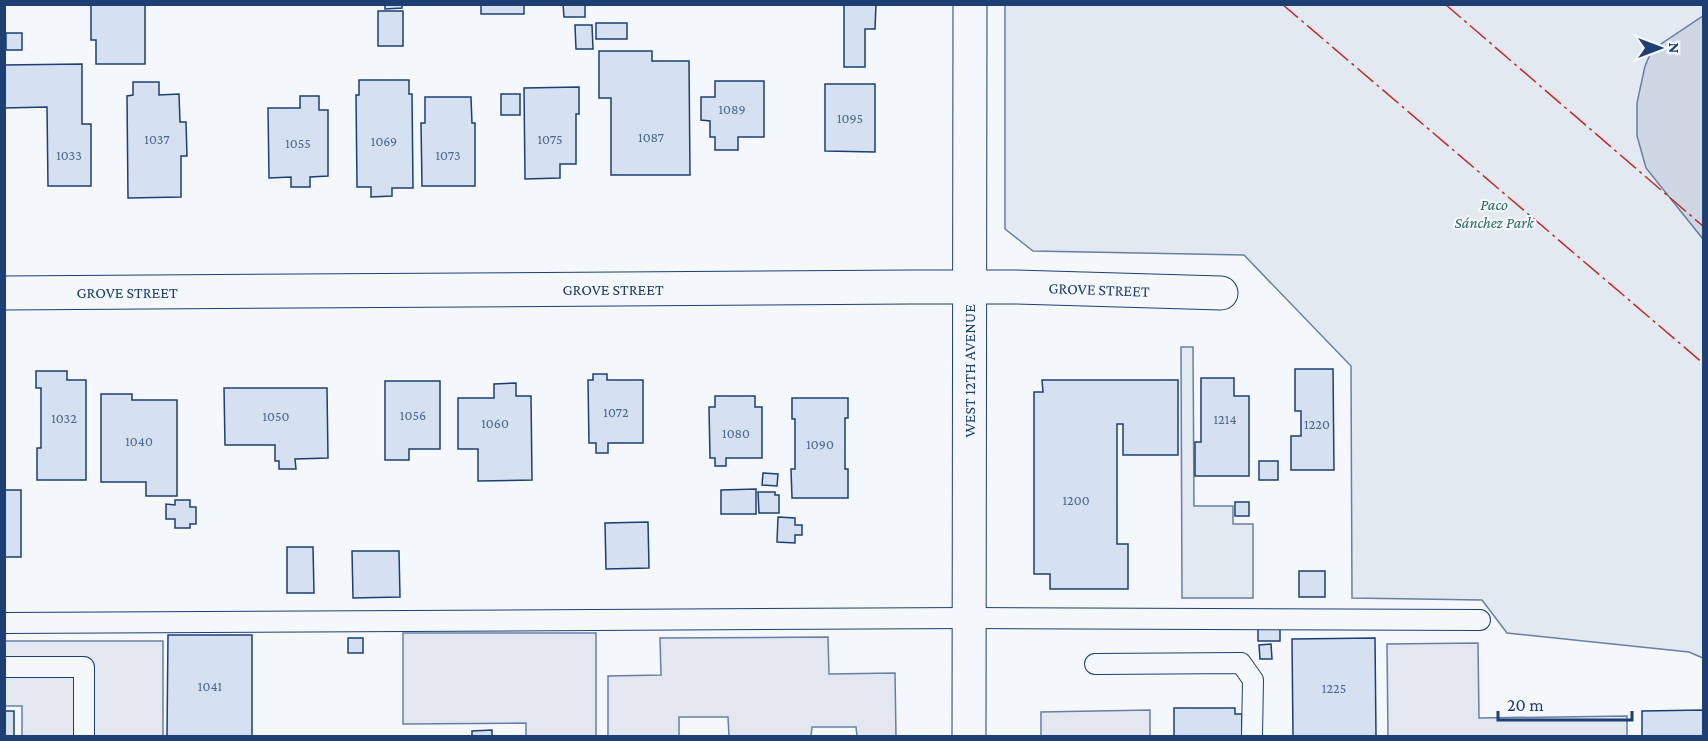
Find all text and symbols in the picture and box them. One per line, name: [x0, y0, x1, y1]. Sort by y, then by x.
north arrow: [1630, 18, 1690, 78]
text: N: [1666, 43, 1683, 54]
house number: 1089: [718, 101, 746, 117]
house number: 1095: [837, 110, 863, 126]
house number: 1087: [638, 129, 665, 145]
house number: 1037: [144, 131, 170, 147]
house number: 1075: [537, 131, 563, 147]
house number: 1069: [371, 133, 397, 149]
house number: 1055: [285, 135, 311, 151]
house number: 1033: [56, 147, 82, 163]
house number: 1073: [435, 147, 461, 163]
park label: Paco Sánchez Park: [1454, 196, 1535, 231]
street label: GROVE STREET: [1048, 279, 1150, 300]
street label: GROVE STREET: [562, 281, 664, 298]
street label: GROVE STREET: [76, 284, 178, 301]
street label: WEST 12TH AVENUE: [961, 304, 978, 438]
house number: 1072: [603, 404, 629, 420]
house number: 1056: [400, 407, 426, 423]
house number: 1050: [262, 408, 290, 424]
house number: 1032: [51, 410, 77, 426]
house number: 1214: [1213, 411, 1237, 427]
house number: 1060: [481, 415, 509, 431]
house number: 1220: [1304, 416, 1330, 432]
house number: 1080: [722, 425, 750, 441]
house number: 1040: [125, 433, 153, 449]
house number: 1090: [806, 436, 834, 452]
house number: 1200: [1062, 492, 1090, 508]
house number: 1041: [198, 678, 223, 694]
house number: 1225: [1322, 680, 1346, 696]
scale bar: [1498, 684, 1632, 722]
text: 20 m: [1507, 695, 1544, 715]

